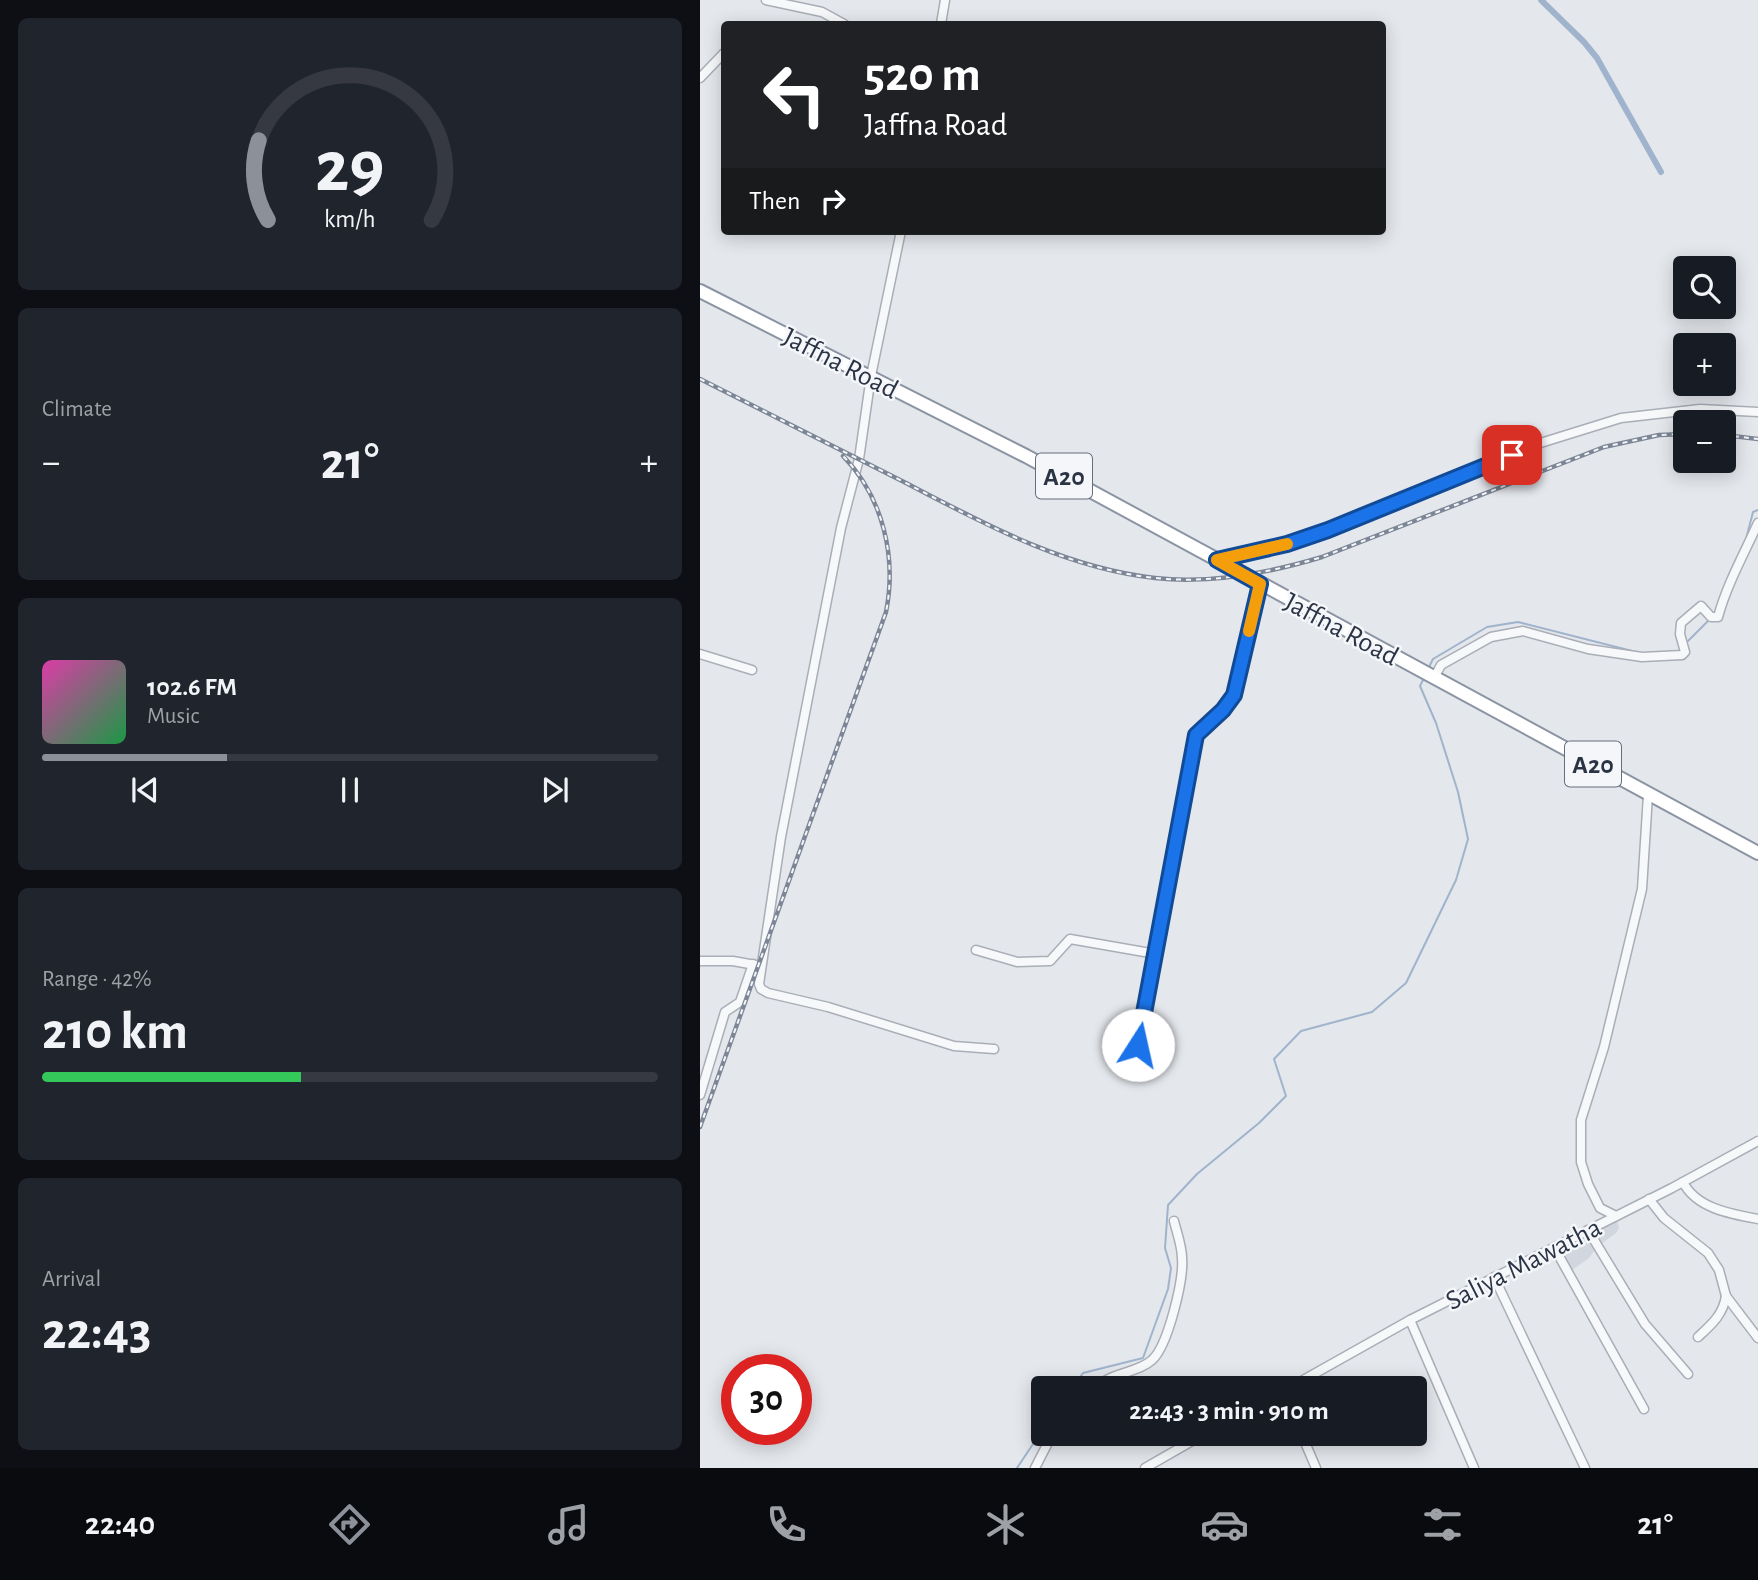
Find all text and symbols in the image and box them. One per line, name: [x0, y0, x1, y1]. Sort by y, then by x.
icon: left: [749, 49, 840, 140]
text: 520 m: [864, 51, 981, 100]
text: Jaffna Road: [864, 109, 1007, 141]
text: 29: [315, 132, 385, 205]
icon: right: [814, 182, 852, 220]
text: Then: [749, 188, 800, 214]
text: km/h: [324, 207, 376, 232]
map controls: [1673, 256, 1736, 473]
button: search: [1673, 256, 1736, 319]
street label: Jaffna Road: [778, 323, 902, 405]
button: +: [1673, 333, 1736, 396]
text: Climate: [42, 398, 112, 421]
button: −: [1673, 410, 1736, 473]
pin: [1482, 425, 1542, 485]
text: 21°: [321, 436, 379, 488]
icon: arrive: [1493, 436, 1531, 474]
text: −: [42, 444, 60, 482]
text: +: [640, 444, 658, 482]
road number: A20: [1036, 454, 1092, 498]
street label: Jaffna Road: [1279, 588, 1403, 672]
text: 102.6 FM: [147, 674, 237, 700]
text: Music: [147, 705, 199, 728]
road number: A20: [1565, 742, 1621, 786]
icon: previous: [126, 771, 164, 809]
icon: pause: [331, 771, 369, 809]
icon: next: [536, 771, 574, 809]
text: Range · 42%: [42, 968, 152, 991]
text: 210 km: [42, 1006, 188, 1058]
position arrow: [1101, 1008, 1175, 1082]
street label: Saliya Mawatha: [1442, 1214, 1606, 1316]
text: Arrival: [42, 1268, 101, 1291]
text: 22:43: [42, 1306, 151, 1358]
speed limit sign: 30: [721, 1354, 812, 1445]
text: 22:43 · 3 min · 910 m: [1129, 1398, 1329, 1424]
icon: directions: [325, 1500, 374, 1549]
icon: music: [544, 1500, 593, 1549]
icon: phone: [762, 1500, 811, 1549]
icon: climate: [981, 1500, 1030, 1549]
icon: car: [1200, 1500, 1249, 1549]
icon: filters: [1418, 1500, 1467, 1549]
text: 22:40: [85, 1508, 155, 1540]
text: 21°: [1637, 1508, 1673, 1540]

